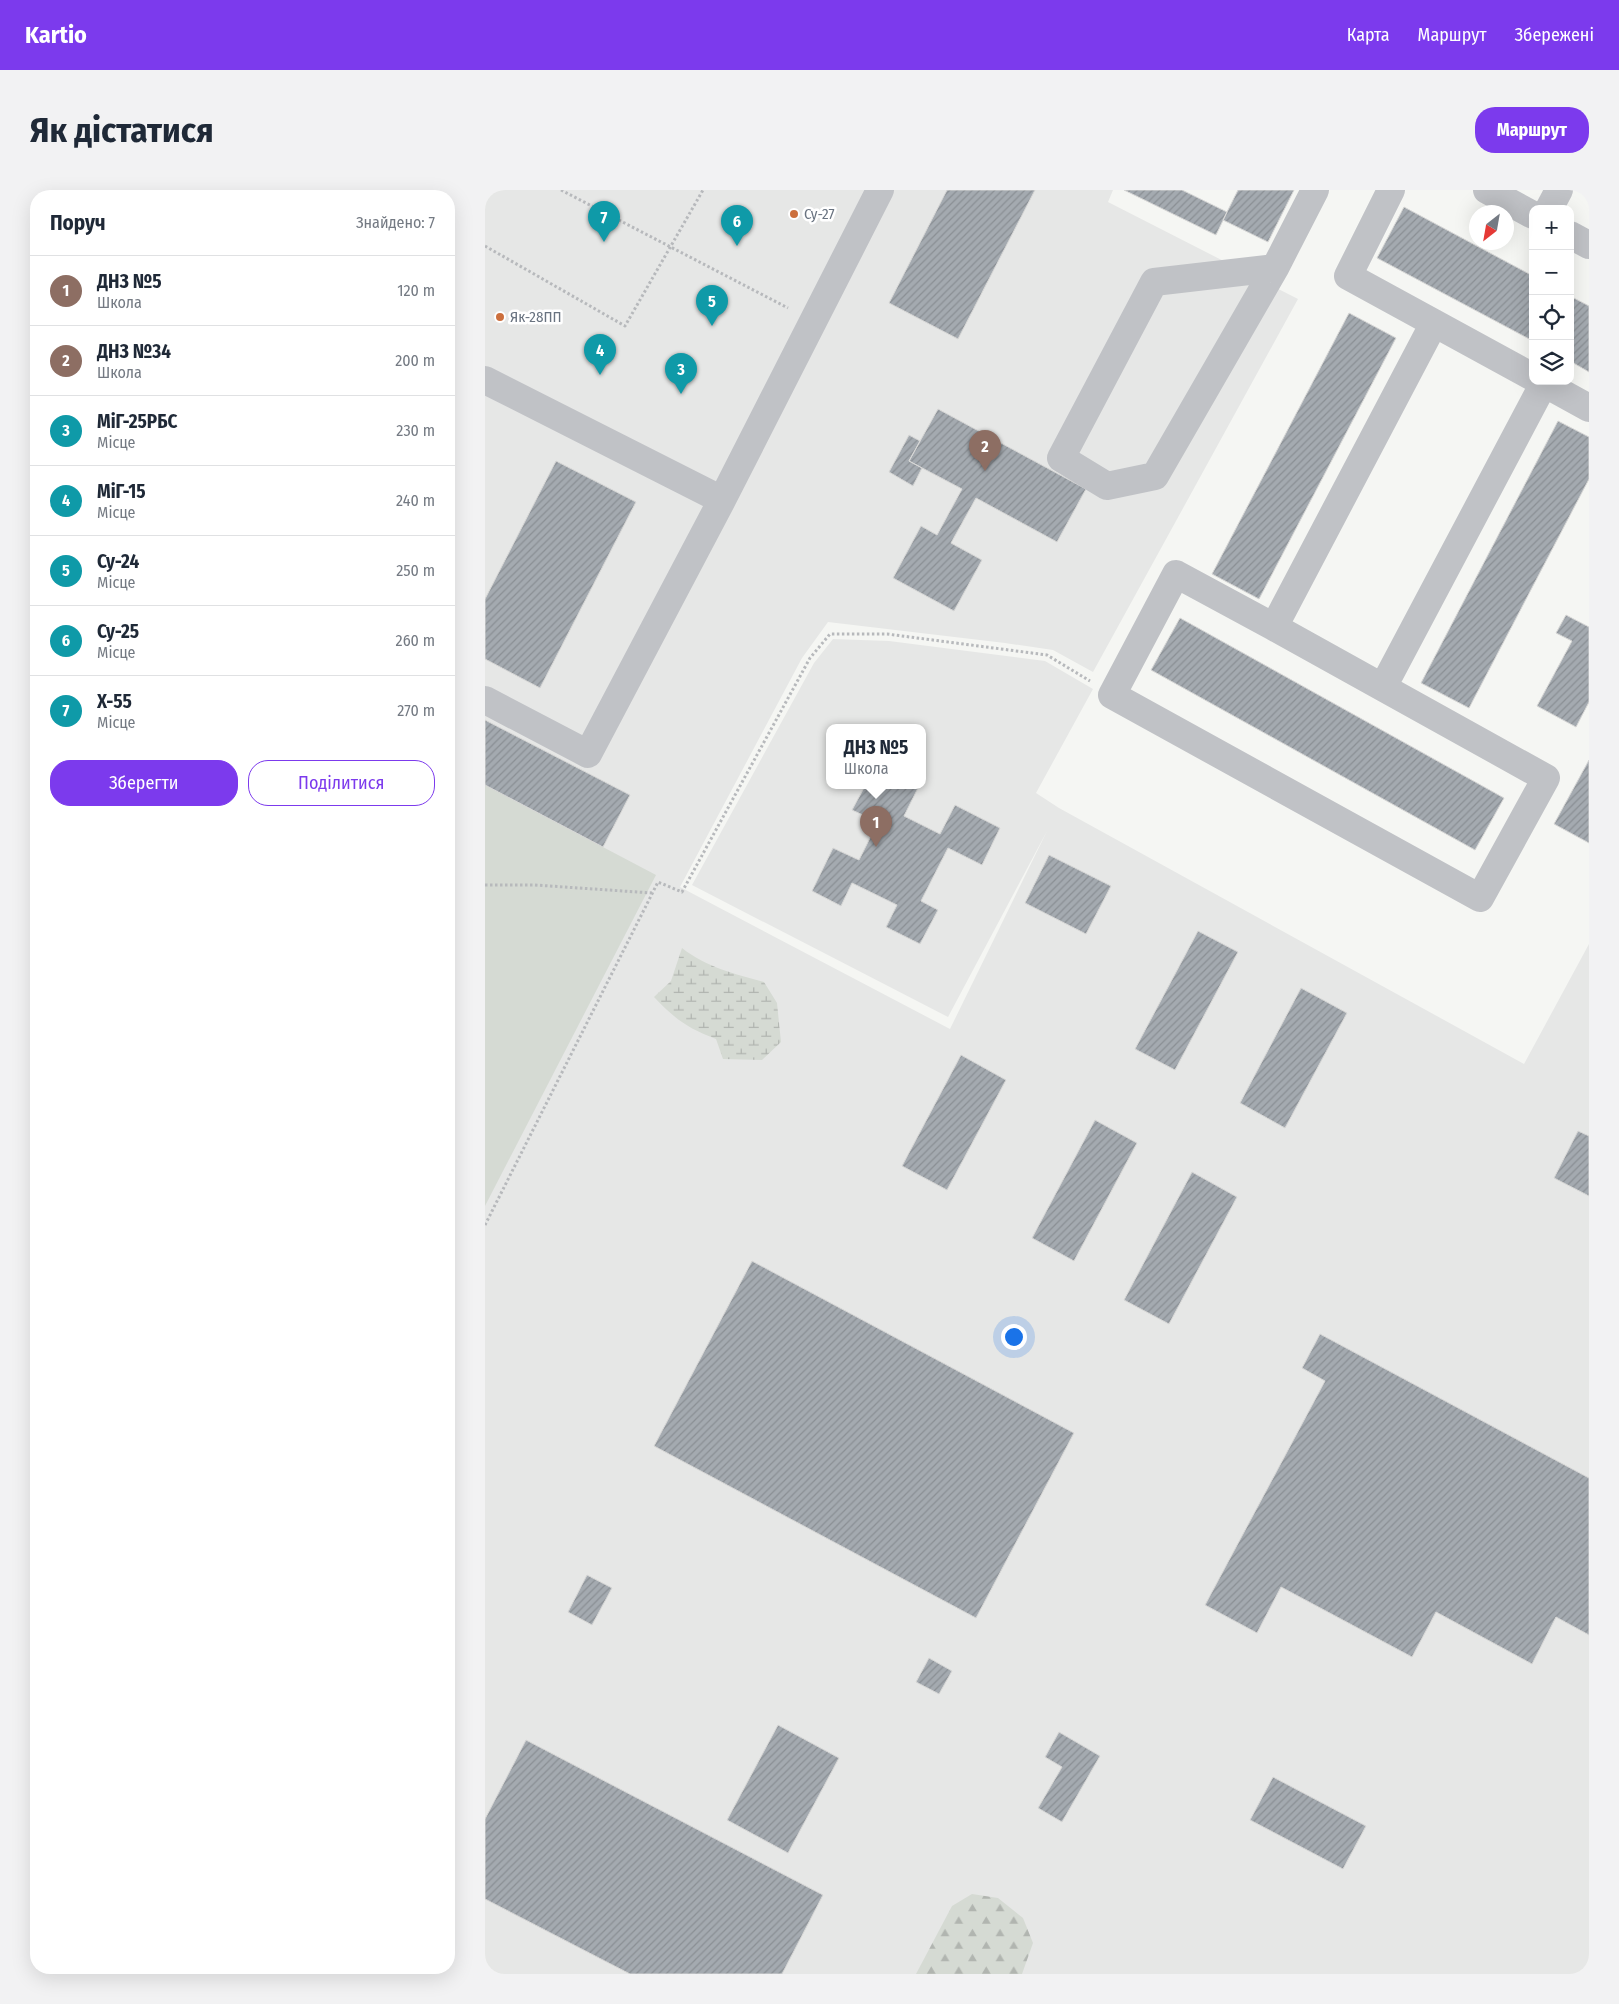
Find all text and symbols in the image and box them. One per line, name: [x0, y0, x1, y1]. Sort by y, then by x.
text: Kartio: [25, 21, 87, 49]
text: Карта: [1347, 24, 1390, 46]
text: Маршрут: [1418, 24, 1487, 46]
text: Збережені: [1515, 24, 1594, 46]
button: Маршрут: [1475, 107, 1589, 153]
text: Як дістатися: [30, 109, 214, 151]
pin: 7: [588, 201, 620, 242]
pin: 6: [721, 205, 753, 246]
place label: Су-27: [804, 205, 835, 223]
north arrow: [1469, 205, 1514, 250]
map controls: [1529, 205, 1574, 385]
button: +: [1529, 205, 1574, 250]
marker: Су-27: [788, 208, 800, 220]
text: Поруч: [50, 210, 106, 236]
text: Знайдено: 7: [356, 213, 435, 232]
button: −: [1529, 250, 1574, 295]
text: ДНЗ №5: [97, 270, 162, 293]
text: 1: [63, 281, 69, 300]
text: 120 m: [397, 281, 435, 300]
pin: 5: [696, 285, 728, 326]
text: Школа: [97, 293, 142, 312]
button: locate: [1529, 295, 1574, 340]
place label: Як-28ПП: [510, 308, 562, 326]
marker: Як-28ПП: [494, 311, 506, 323]
pin: 4: [584, 334, 616, 375]
text: ДНЗ №34: [97, 340, 171, 363]
button: layers: [1529, 340, 1574, 385]
text: 2: [62, 351, 70, 370]
text: 200 m: [395, 351, 435, 370]
pin: 3: [665, 353, 697, 394]
text: Школа: [97, 363, 142, 382]
text: МіГ-25РБС: [97, 410, 177, 433]
text: 3: [62, 421, 70, 440]
text: 230 m: [396, 421, 435, 440]
pin: 2: [969, 430, 1001, 471]
text: Місце: [97, 433, 135, 452]
text: МіГ-15: [97, 480, 146, 503]
text: 4: [62, 491, 70, 510]
text: 240 m: [396, 491, 435, 510]
text: Місце: [97, 503, 135, 522]
text: Су-24: [97, 550, 139, 573]
text: 5: [62, 561, 70, 580]
text: 250 m: [396, 561, 435, 580]
text: Місце: [97, 573, 135, 592]
text: Су-25: [97, 620, 139, 643]
text: 6: [62, 631, 70, 650]
text: 260 m: [396, 631, 435, 650]
text: Місце: [97, 643, 135, 662]
text: Х-55: [97, 690, 132, 713]
text: 7: [63, 701, 69, 720]
text: 270 m: [397, 701, 435, 720]
text: Місце: [97, 713, 135, 732]
popup: [826, 724, 926, 789]
text: ДНЗ №5: [844, 736, 908, 759]
text: Школа: [844, 759, 889, 778]
button: Зберегти: [50, 760, 238, 806]
button: Поділитися: [248, 760, 435, 806]
pin: 1: [860, 806, 892, 847]
your location: [1001, 1324, 1027, 1350]

